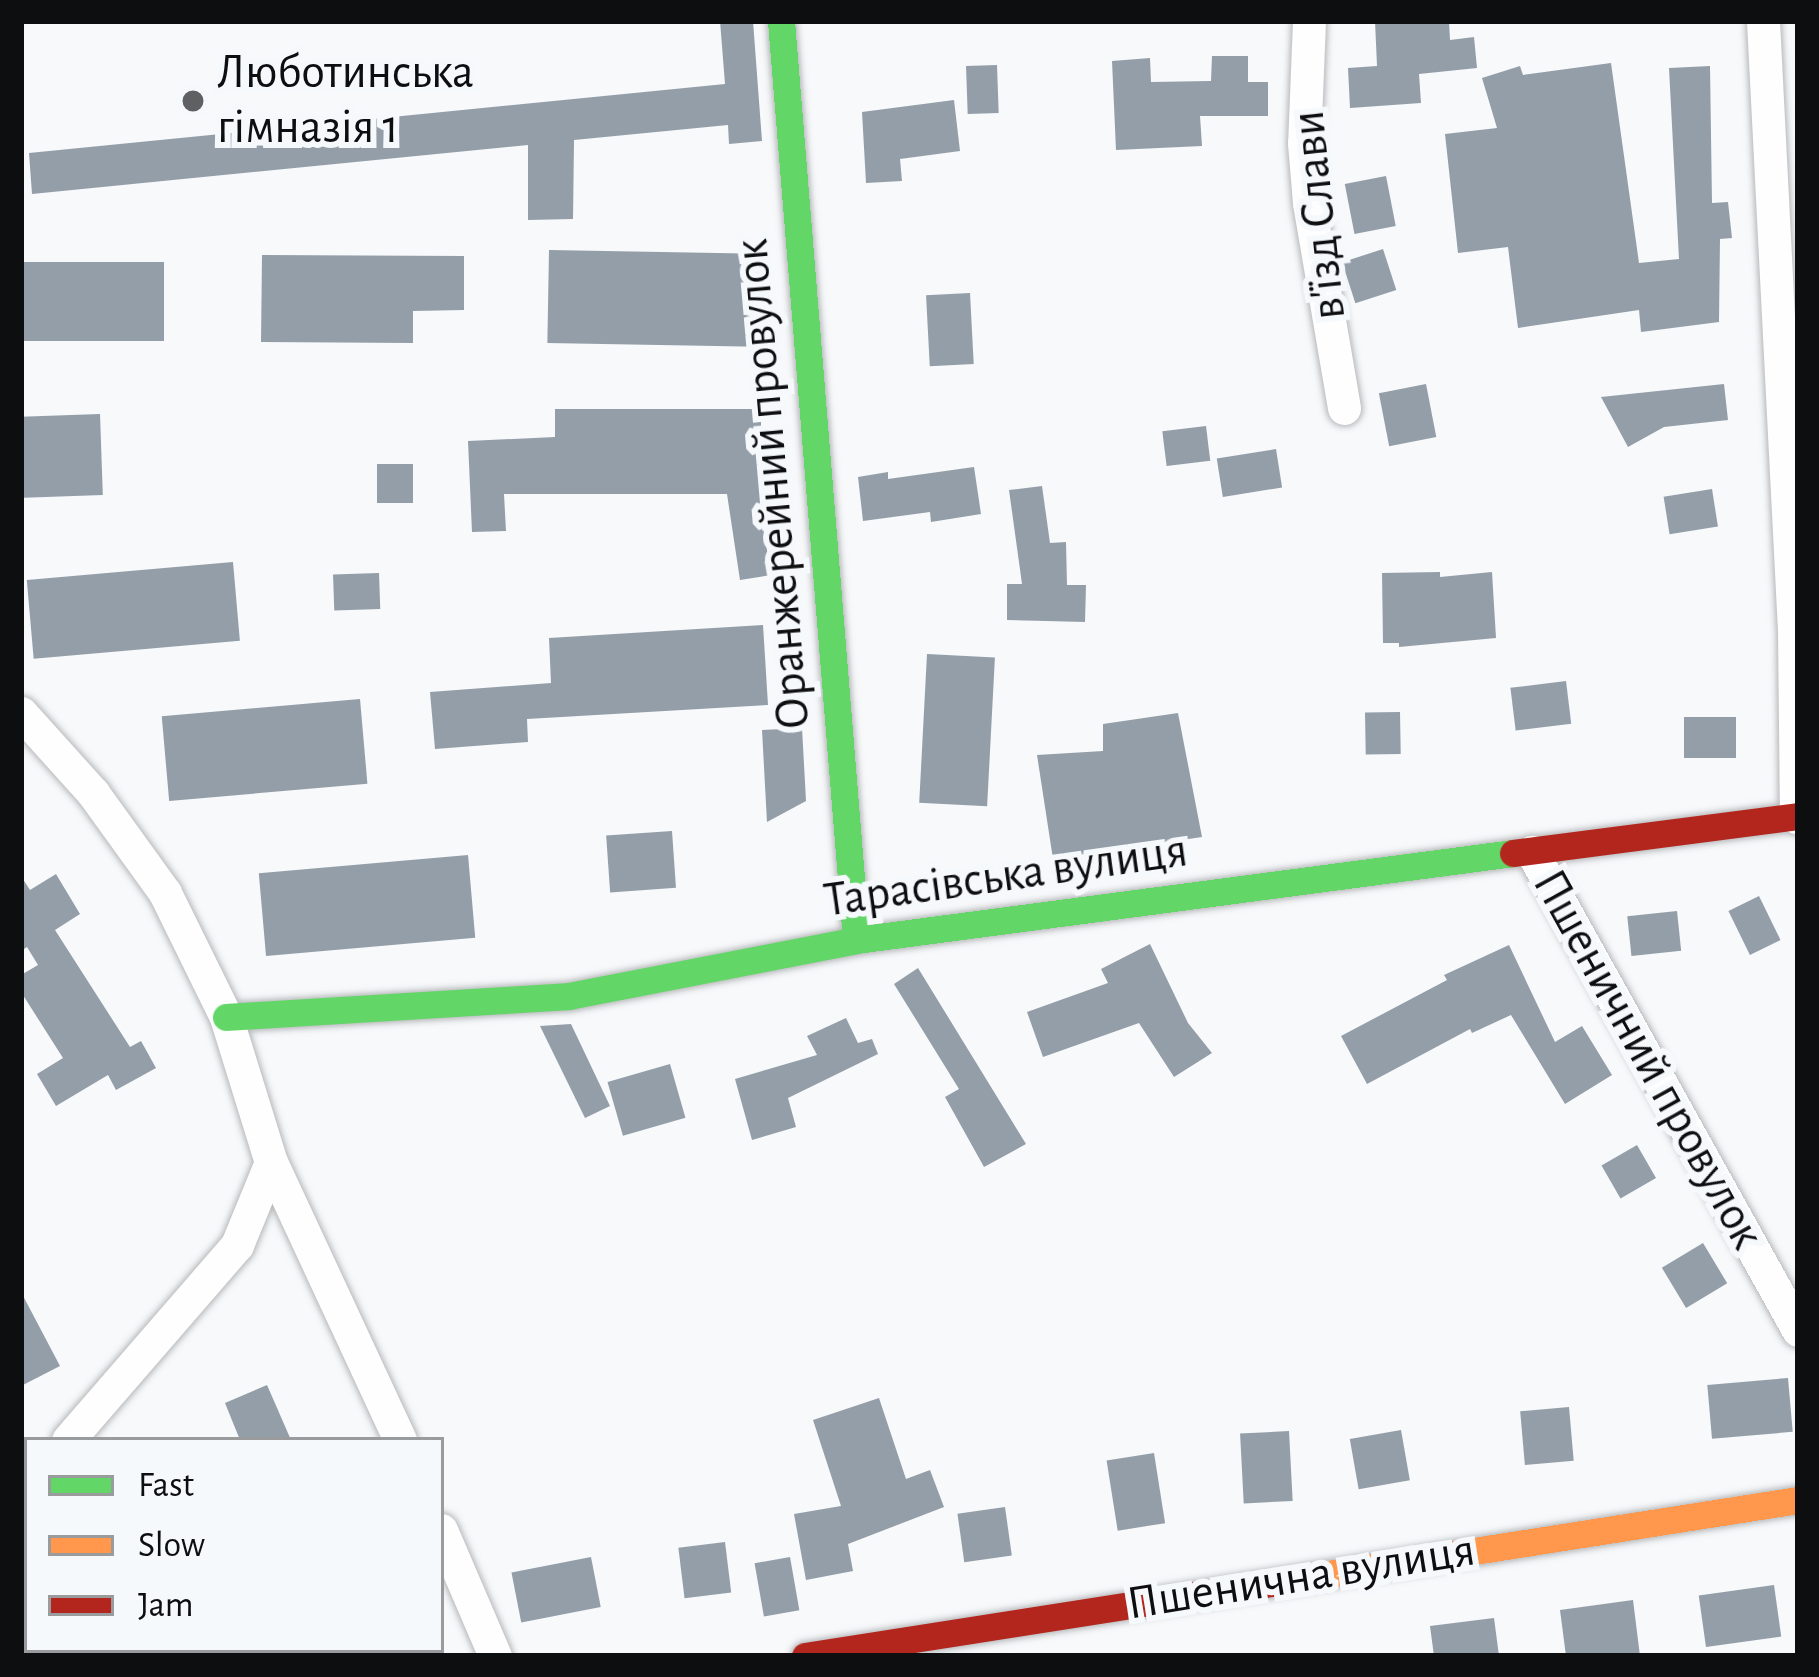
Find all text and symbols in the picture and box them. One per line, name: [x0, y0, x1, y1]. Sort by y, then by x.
place label: Люботинська гiмназiя 1: [217, 44, 474, 157]
marker: Люботинська гiмназiя 1: [180, 88, 206, 114]
street label: в'їзд Слави: [1280, 107, 1360, 323]
street label: Оранжерейний провулок: [724, 236, 824, 732]
street label: Тарасівська вулиця: [821, 823, 1191, 931]
street label: Пшеничний провулок: [1519, 860, 1775, 1260]
legend: [24, 1437, 444, 1653]
text: Fast: [138, 1467, 194, 1503]
street label: Пшенична вулиця: [1123, 1522, 1479, 1634]
text: Slow: [138, 1527, 205, 1563]
text: Jam: [138, 1587, 194, 1623]

